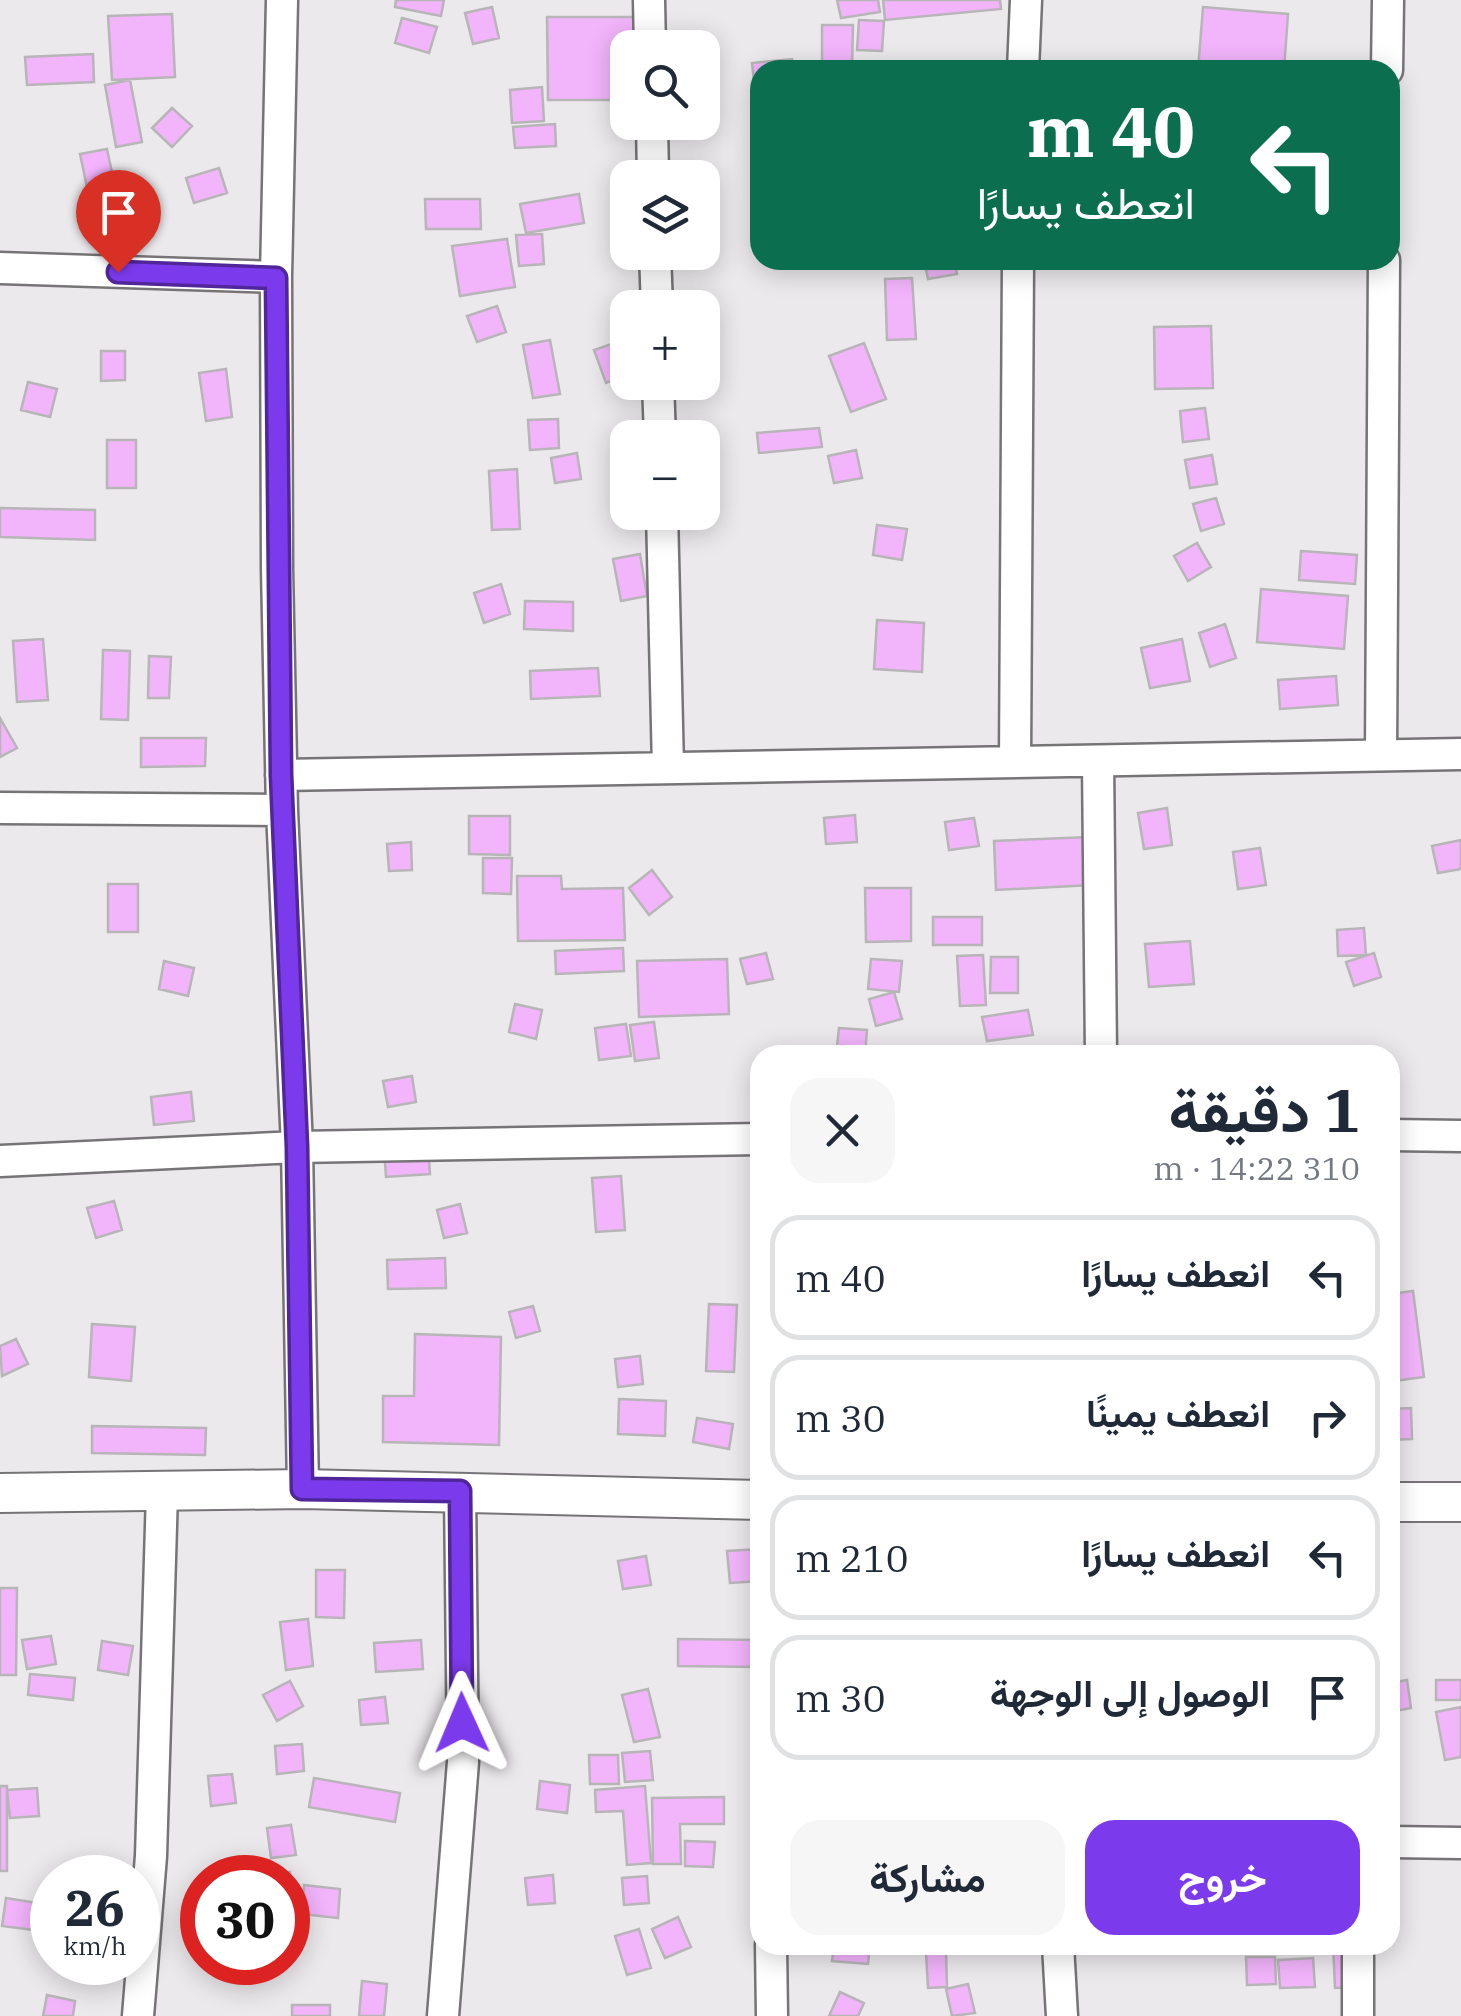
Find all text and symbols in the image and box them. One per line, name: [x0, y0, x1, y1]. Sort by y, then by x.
map controls: [610, 30, 720, 530]
button: search: [610, 30, 720, 140]
text: 40 m: [1027, 85, 1195, 176]
icon: left: [1230, 100, 1360, 230]
button: layers: [610, 160, 720, 270]
pin: [76, 170, 161, 273]
text: انعطف يسارًا: [977, 173, 1195, 231]
icon: arrive: [91, 185, 146, 240]
button: +: [610, 290, 720, 400]
button: −: [610, 420, 720, 530]
text: 1 دقيقة: [1169, 1070, 1360, 1149]
button: close: [790, 1078, 895, 1183]
text: 310 m · 14:22: [1153, 1147, 1360, 1189]
text: انعطف يسارًا: [1081, 1248, 1270, 1297]
icon: left: [1300, 1250, 1355, 1305]
text: 40 m: [795, 1253, 886, 1302]
text: انعطف يمينًا: [1086, 1388, 1270, 1437]
icon: right: [1300, 1390, 1355, 1445]
text: 30 m: [795, 1393, 886, 1442]
text: انعطف يسارًا: [1081, 1528, 1270, 1577]
icon: left: [1300, 1530, 1355, 1585]
text: 210 m: [795, 1533, 908, 1582]
text: الوصول إلى الوجهة: [990, 1668, 1270, 1717]
icon: arrive: [1300, 1670, 1355, 1725]
position arrow: [410, 1671, 514, 1775]
text: 30 m: [795, 1673, 886, 1722]
button: مشاركة: [790, 1820, 1065, 1935]
button: خروج: [1085, 1820, 1360, 1935]
speed limit sign: 30: [180, 1855, 310, 1985]
text: 26: [65, 1875, 125, 1940]
text: km/h: [63, 1929, 127, 1962]

